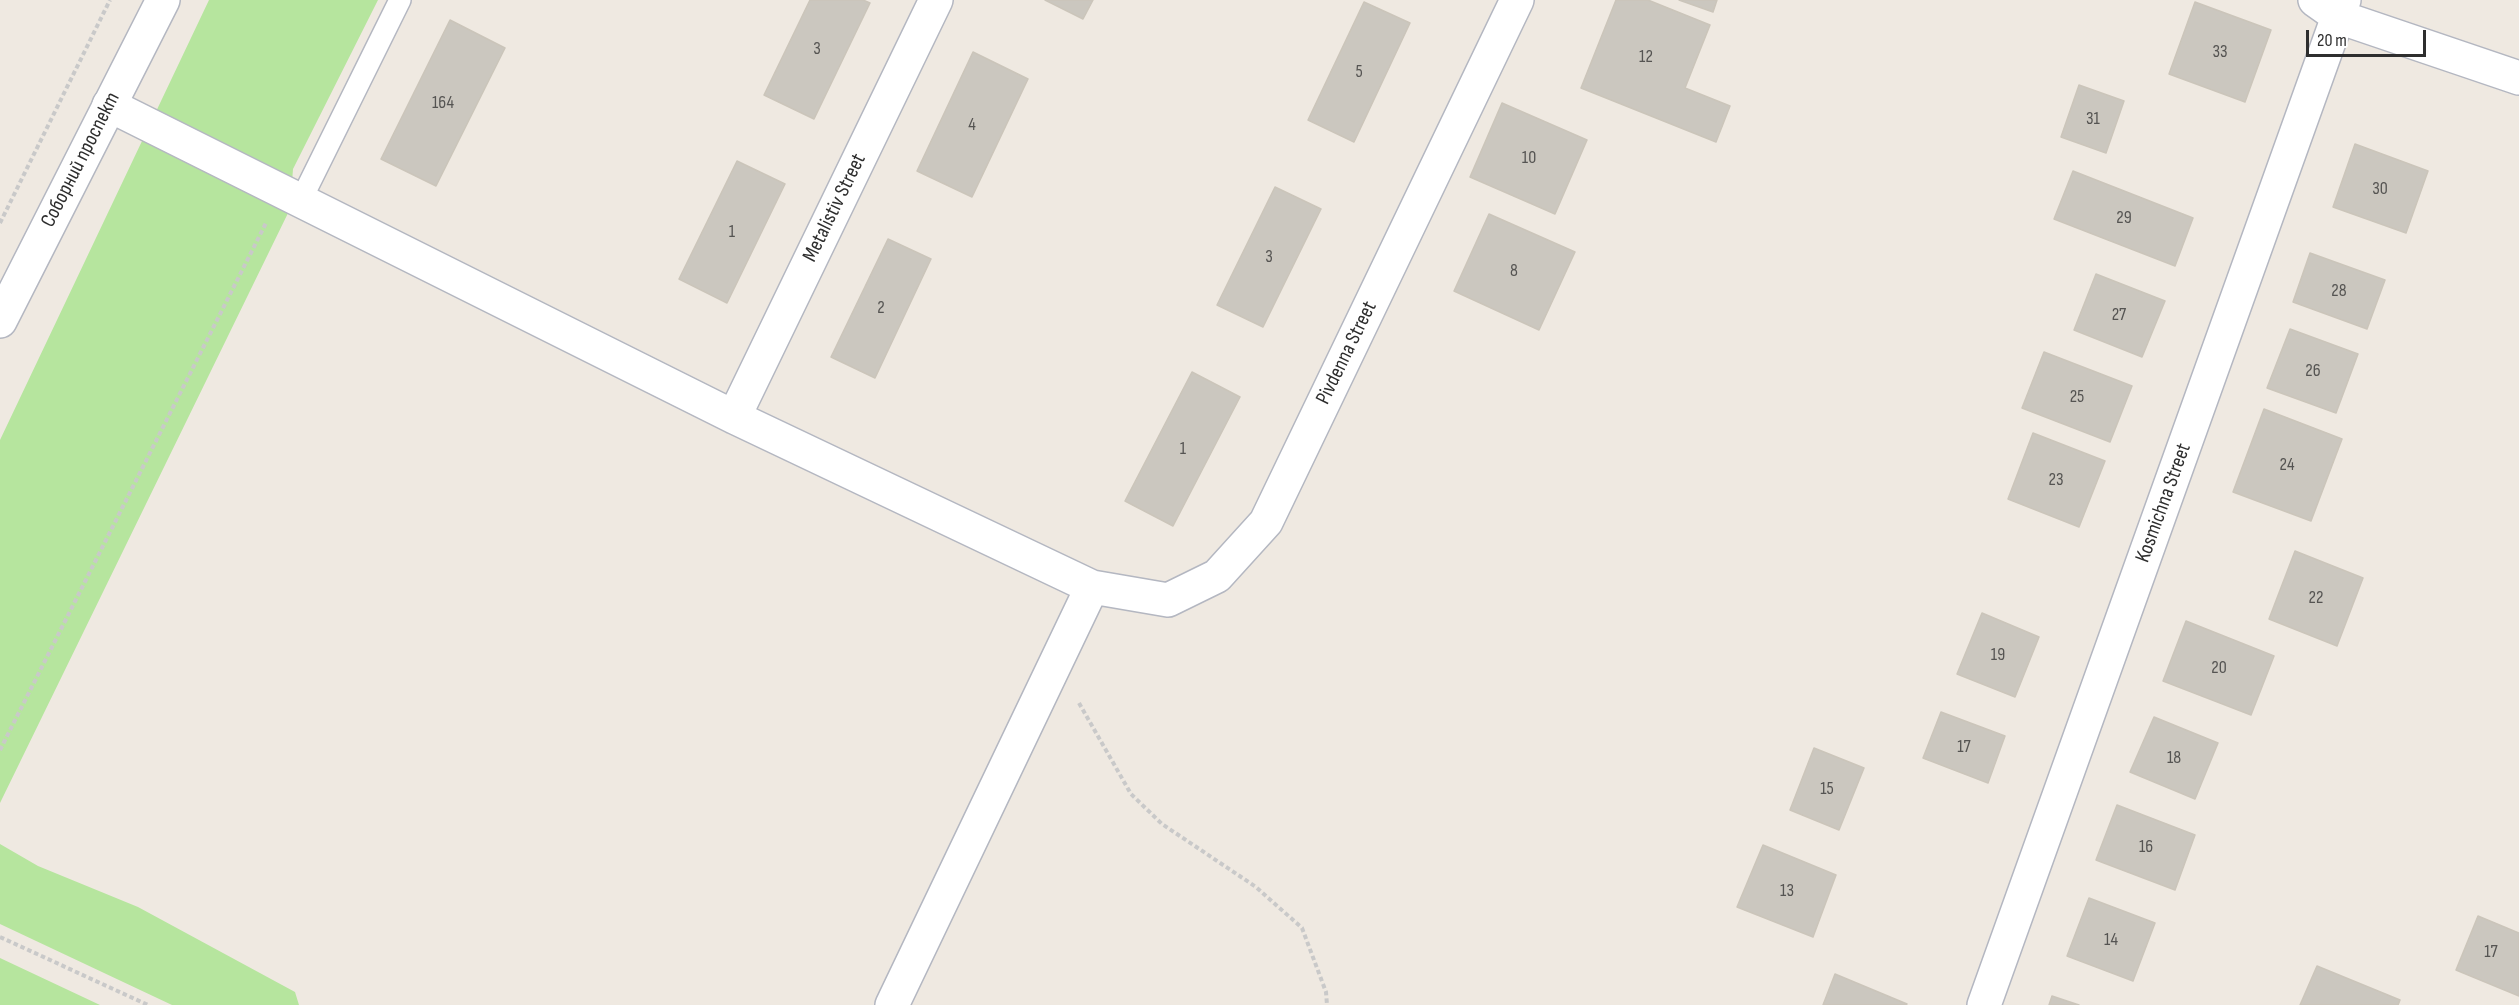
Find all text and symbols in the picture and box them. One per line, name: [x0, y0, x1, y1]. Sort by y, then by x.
scale bar: [2309, 18, 2429, 56]
text: 20 m: [2317, 30, 2347, 51]
house number: 3: [813, 38, 821, 60]
house number: 33: [2212, 41, 2228, 63]
house number: 12: [1639, 46, 1653, 68]
house number: 5: [1355, 61, 1363, 83]
street label: Соборний проспект: [36, 88, 126, 232]
house number: 164: [432, 92, 454, 114]
house number: 31: [2086, 108, 2100, 130]
house number: 4: [968, 114, 976, 136]
house number: 10: [1522, 147, 1536, 169]
street label: Metalistiv Street: [798, 150, 872, 266]
house number: 30: [2372, 178, 2388, 200]
house number: 29: [2116, 207, 2132, 229]
house number: 1: [729, 221, 735, 243]
house number: 3: [1265, 246, 1273, 268]
house number: 8: [1510, 260, 1518, 282]
house number: 28: [2331, 280, 2347, 302]
house number: 2: [877, 297, 885, 319]
street label: Pivdenna Street: [1311, 297, 1383, 409]
house number: 27: [2112, 304, 2126, 326]
house number: 26: [2305, 360, 2321, 382]
house number: 25: [2070, 386, 2084, 408]
house number: 1: [1180, 438, 1186, 460]
street label: Kosmichna Street: [2131, 440, 2197, 566]
house number: 24: [2280, 454, 2294, 476]
house number: 23: [2049, 469, 2063, 491]
house number: 22: [2309, 587, 2323, 609]
house number: 19: [1991, 644, 2005, 666]
house number: 20: [2211, 657, 2227, 679]
house number: 17: [1957, 736, 1971, 758]
house number: 18: [2167, 747, 2181, 769]
house number: 15: [1820, 778, 1834, 800]
house number: 16: [2139, 836, 2153, 858]
house number: 13: [1780, 880, 1794, 902]
house number: 14: [2104, 929, 2118, 951]
house number: 17: [2484, 941, 2498, 963]

